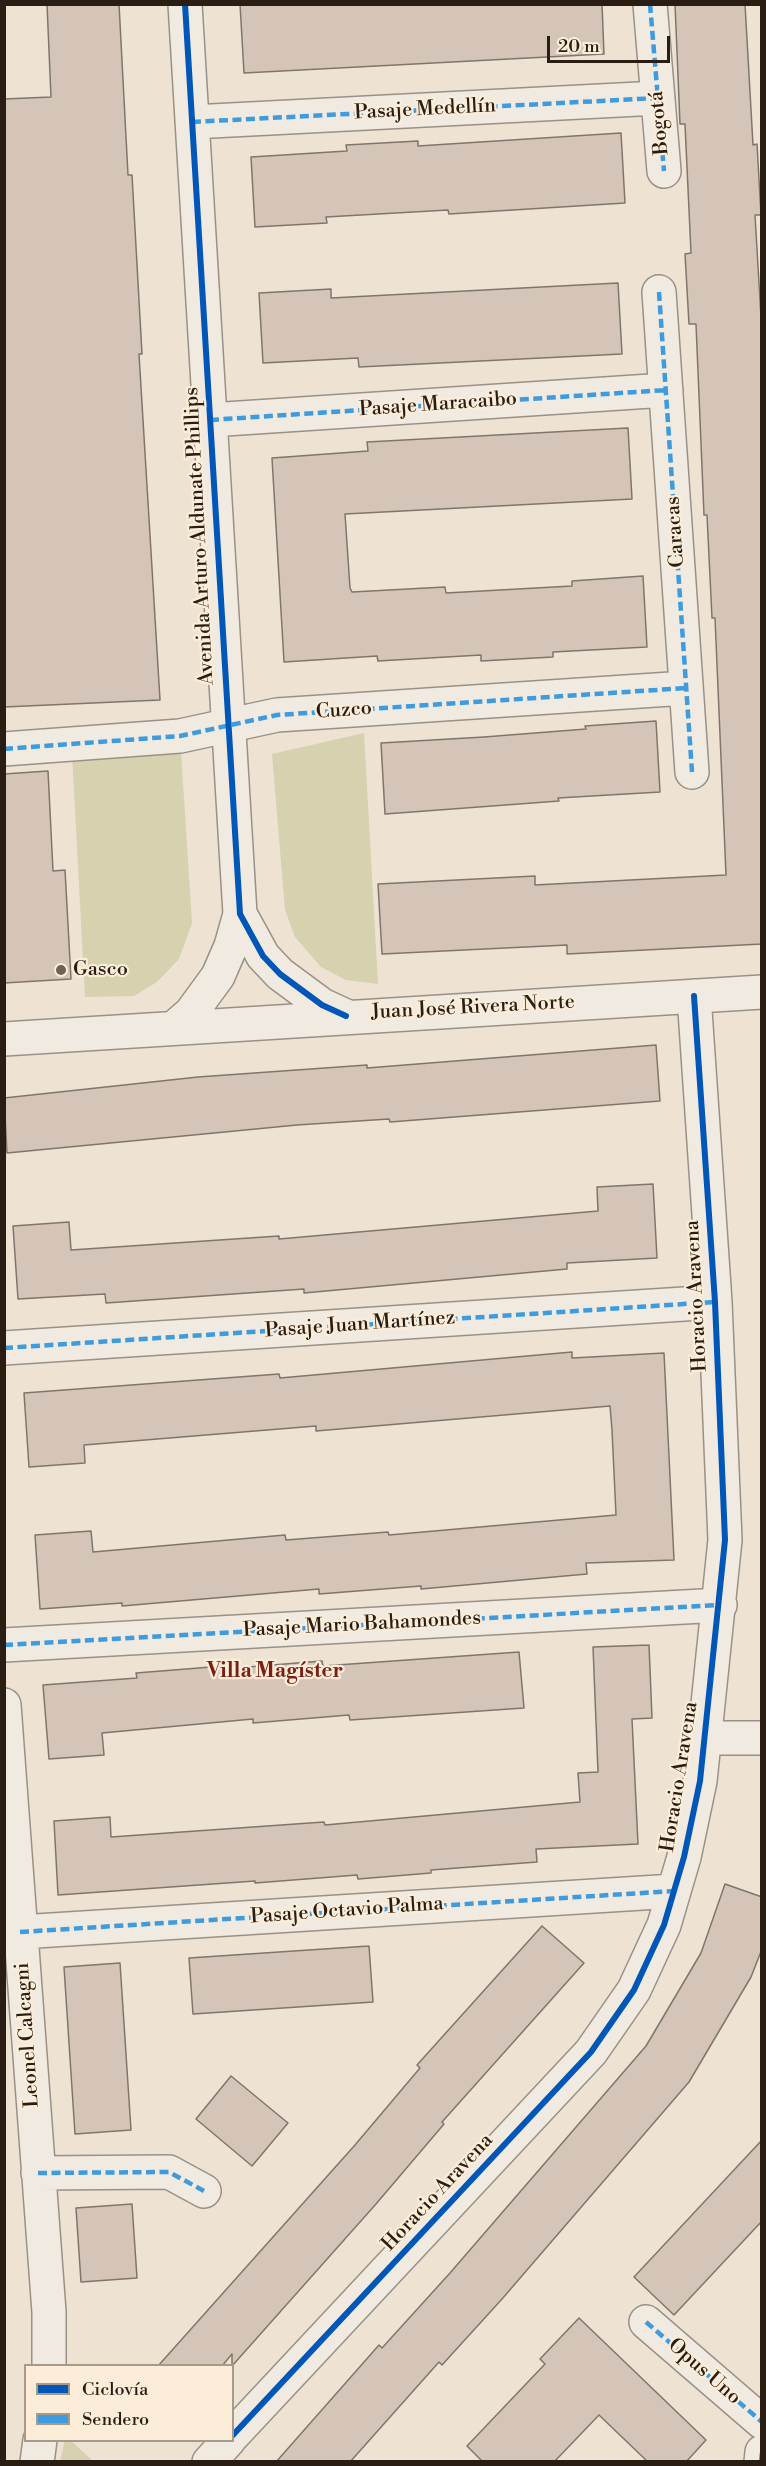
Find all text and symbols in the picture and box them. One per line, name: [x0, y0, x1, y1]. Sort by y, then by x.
scale bar: [550, 24, 673, 62]
text: 20 m: [558, 35, 600, 58]
street label: Bogotá: [645, 90, 675, 156]
street label: Pasaje Medellín: [354, 94, 496, 126]
street label: Avenida Arturo Aldunate Phillips: [180, 386, 220, 686]
street label: Pasaje Maracaibo: [358, 388, 518, 422]
street label: Caracas: [662, 495, 690, 569]
street label: Cuzco: [315, 697, 373, 725]
place label: Gasco: [73, 958, 128, 982]
marker: Gasco: [54, 963, 68, 977]
street label: Juan José Rivera Norte: [371, 991, 575, 1025]
street label: Horacio Aravena: [681, 1219, 713, 1373]
street label: Pasaje Juan Martínez: [264, 1306, 456, 1344]
street label: Pasaje Mario Bahamondes: [242, 1607, 482, 1643]
district label: Villa Magíster: [207, 1659, 343, 1685]
street label: Horacio Aravena: [656, 1700, 704, 1854]
street label: Pasaje Octavio Palma: [250, 1892, 444, 1930]
street label: Leonel Calcagni: [11, 1962, 45, 2108]
street label: Horacio Aravena: [377, 2129, 499, 2257]
street label: Opus Uno: [663, 2334, 745, 2410]
legend: [24, 2364, 234, 2442]
text: Ciclovía: [82, 2378, 148, 2401]
text: Sendero: [82, 2408, 149, 2431]

